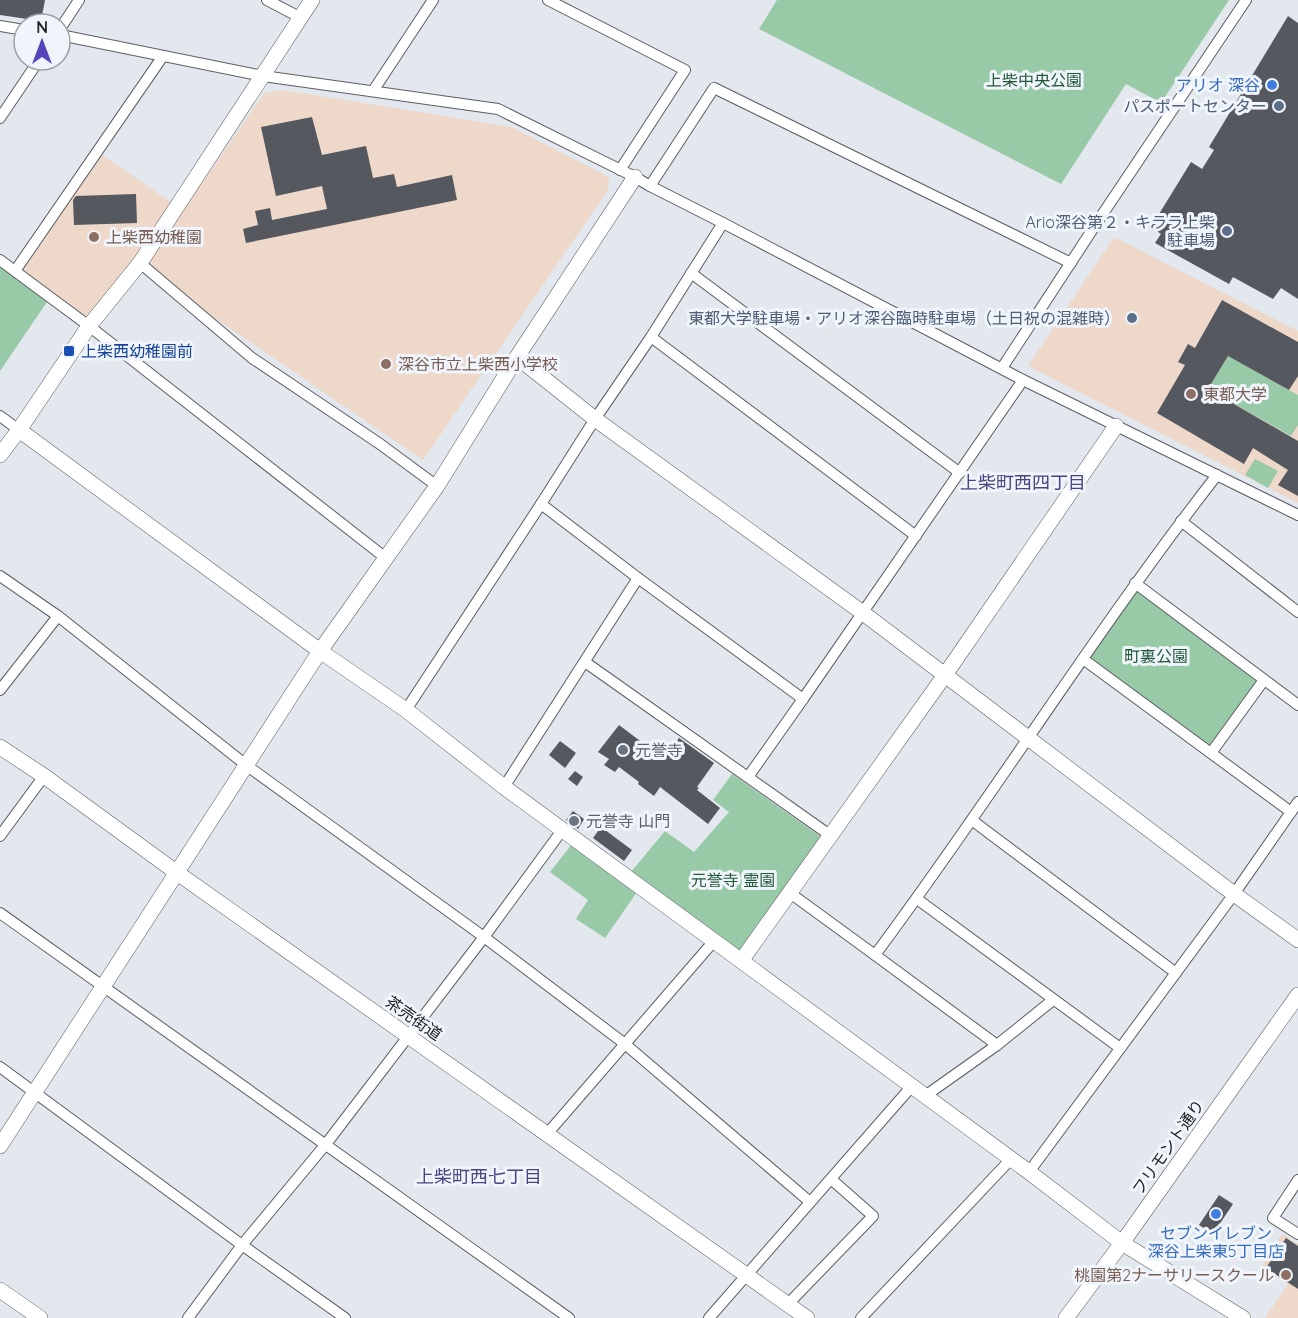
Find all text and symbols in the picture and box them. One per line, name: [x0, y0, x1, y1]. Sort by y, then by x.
north arrow: [12, 12, 72, 72]
text: N: [36, 17, 48, 37]
park label: 上柴中央公園: [986, 70, 1082, 90]
place label: アリオ 深谷: [1176, 75, 1260, 95]
marker: アリオ 深谷: [1265, 78, 1279, 92]
place label: パスポートセンター: [1123, 96, 1267, 116]
marker: パスポートセンター: [1272, 99, 1286, 113]
place label: Ario深谷第２・キララ上柴 駐車場: [1025, 212, 1215, 250]
marker: Ario深谷第２・キララ上柴 駐車場: [1220, 224, 1234, 238]
place label: 上柴西幼稚園: [106, 227, 202, 247]
marker: 上柴西幼稚園: [87, 230, 101, 244]
place label: 東都大学駐車場・アリオ深谷臨時駐車場（土日祝の混雑時）: [688, 308, 1120, 328]
marker: 東都大学駐車場・アリオ深谷臨時駐車場（土日祝の混雑時）: [1125, 311, 1139, 325]
place label: 上柴西幼稚園前: [81, 341, 193, 361]
marker: 上柴西幼稚園前: [62, 344, 76, 358]
place label: 深谷市立上柴西小学校: [398, 354, 558, 374]
marker: 深谷市立上柴西小学校: [379, 357, 393, 371]
place label: 東都大学: [1203, 384, 1267, 404]
marker: 東都大学: [1184, 387, 1198, 401]
district label: 上柴町西四丁目: [960, 471, 1086, 494]
park label: 町裏公園: [1124, 646, 1188, 666]
place label: 元誉寺: [635, 740, 683, 760]
marker: 元誉寺: [616, 743, 630, 757]
place label: 元誉寺 山門: [586, 811, 670, 831]
marker: 元誉寺 山門: [567, 814, 581, 828]
park label: 元誉寺 霊園: [691, 870, 775, 890]
street label: 茶売街道: [382, 991, 446, 1045]
street label: フリモント通り: [1128, 1095, 1208, 1199]
district label: 上柴町西七丁目: [416, 1165, 542, 1188]
marker: セブンイレブン 深谷上柴東5丁目店: [1209, 1207, 1223, 1221]
place label: セブンイレブン 深谷上柴東5丁目店: [1148, 1223, 1284, 1261]
place label: 桃園第2ナーサリースクール: [1074, 1265, 1274, 1285]
marker: 桃園第2ナーサリースクール: [1279, 1268, 1293, 1282]

